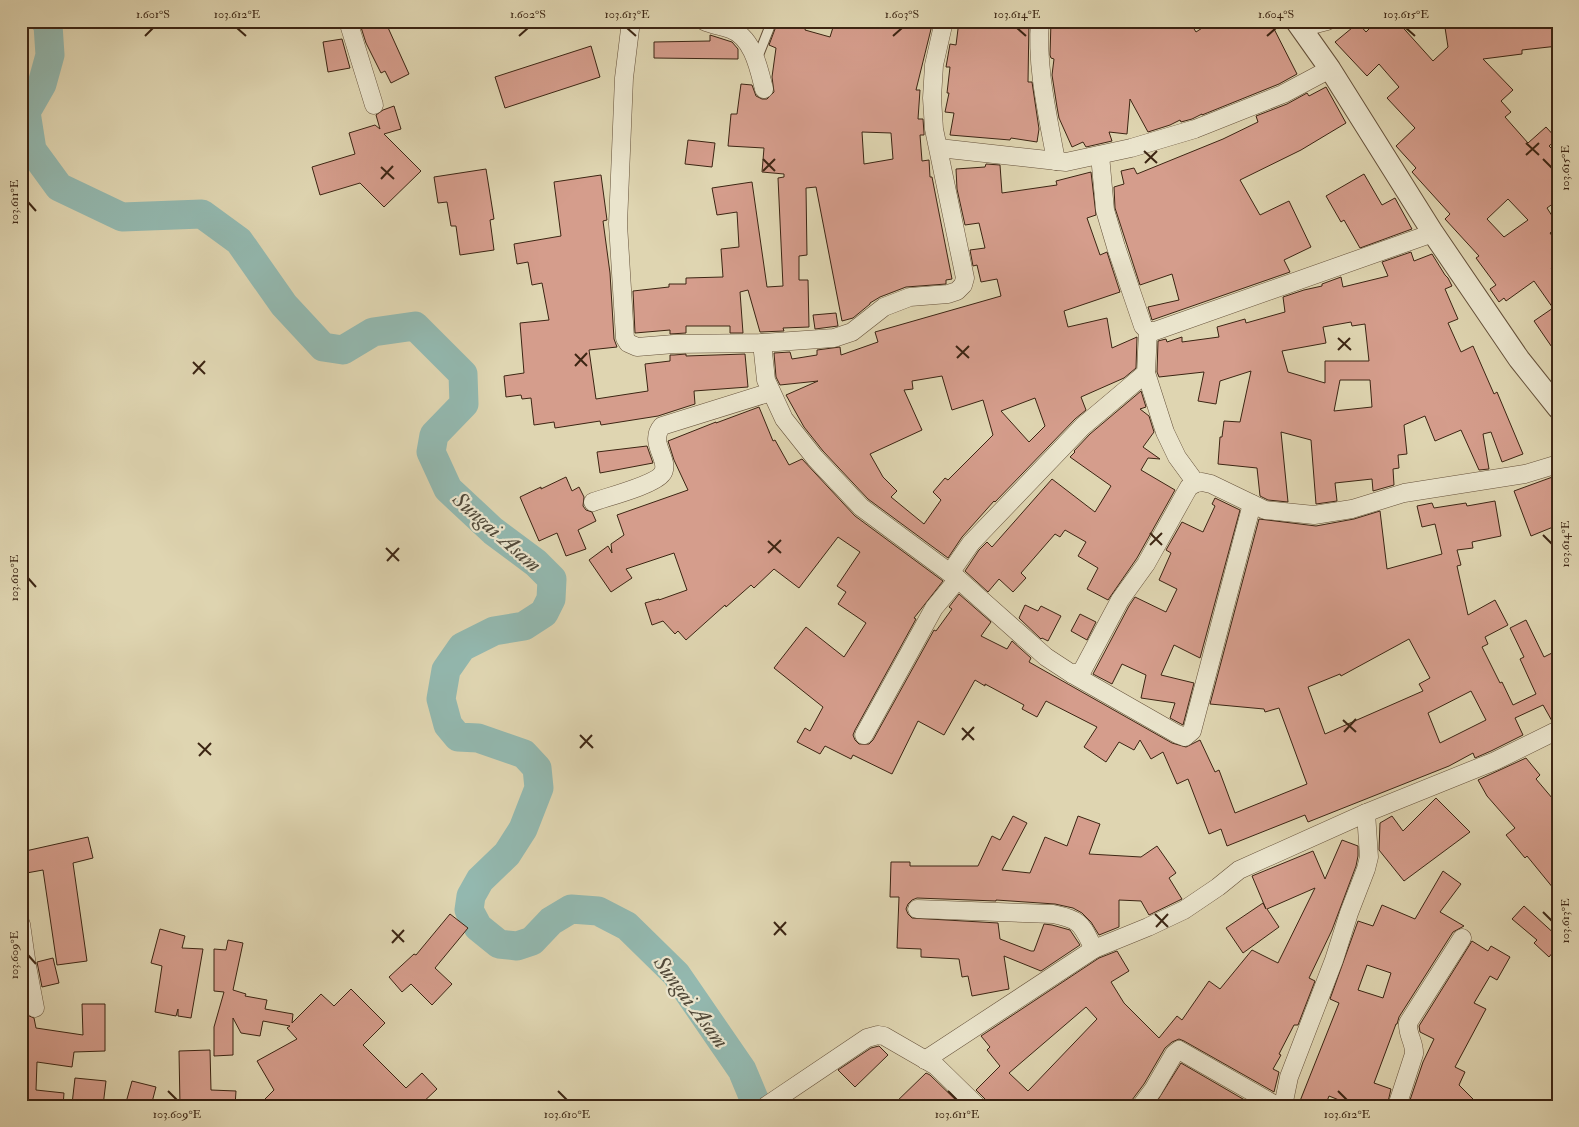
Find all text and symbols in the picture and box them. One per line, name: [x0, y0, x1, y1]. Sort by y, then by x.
text: 1.601°S: [136, 7, 170, 22]
text: 103.612°E: [214, 7, 261, 22]
text: 1.602°S: [510, 7, 546, 22]
text: 103.613°E: [604, 7, 650, 22]
text: 1.603°S: [885, 7, 919, 22]
text: 103.614°E: [994, 7, 1041, 22]
text: 1.604°S: [1258, 7, 1294, 22]
text: 103.615°E: [1383, 7, 1429, 22]
text: 103.615°E: [1558, 145, 1573, 191]
text: 103.611°E: [7, 179, 22, 224]
water label: Sungai Asam: [446, 485, 547, 578]
text: 103.614°E: [1558, 520, 1573, 567]
text: 103.610°E: [7, 554, 22, 601]
text: 103.613°E: [1558, 898, 1573, 944]
text: 103.609°E: [7, 930, 22, 979]
water label: Sungai Asam: [646, 949, 735, 1054]
text: 103.609°E: [153, 1107, 202, 1122]
text: 103.610°E: [544, 1107, 591, 1122]
text: 103.611°E: [935, 1107, 980, 1122]
text: 103.612°E: [1324, 1107, 1371, 1122]

